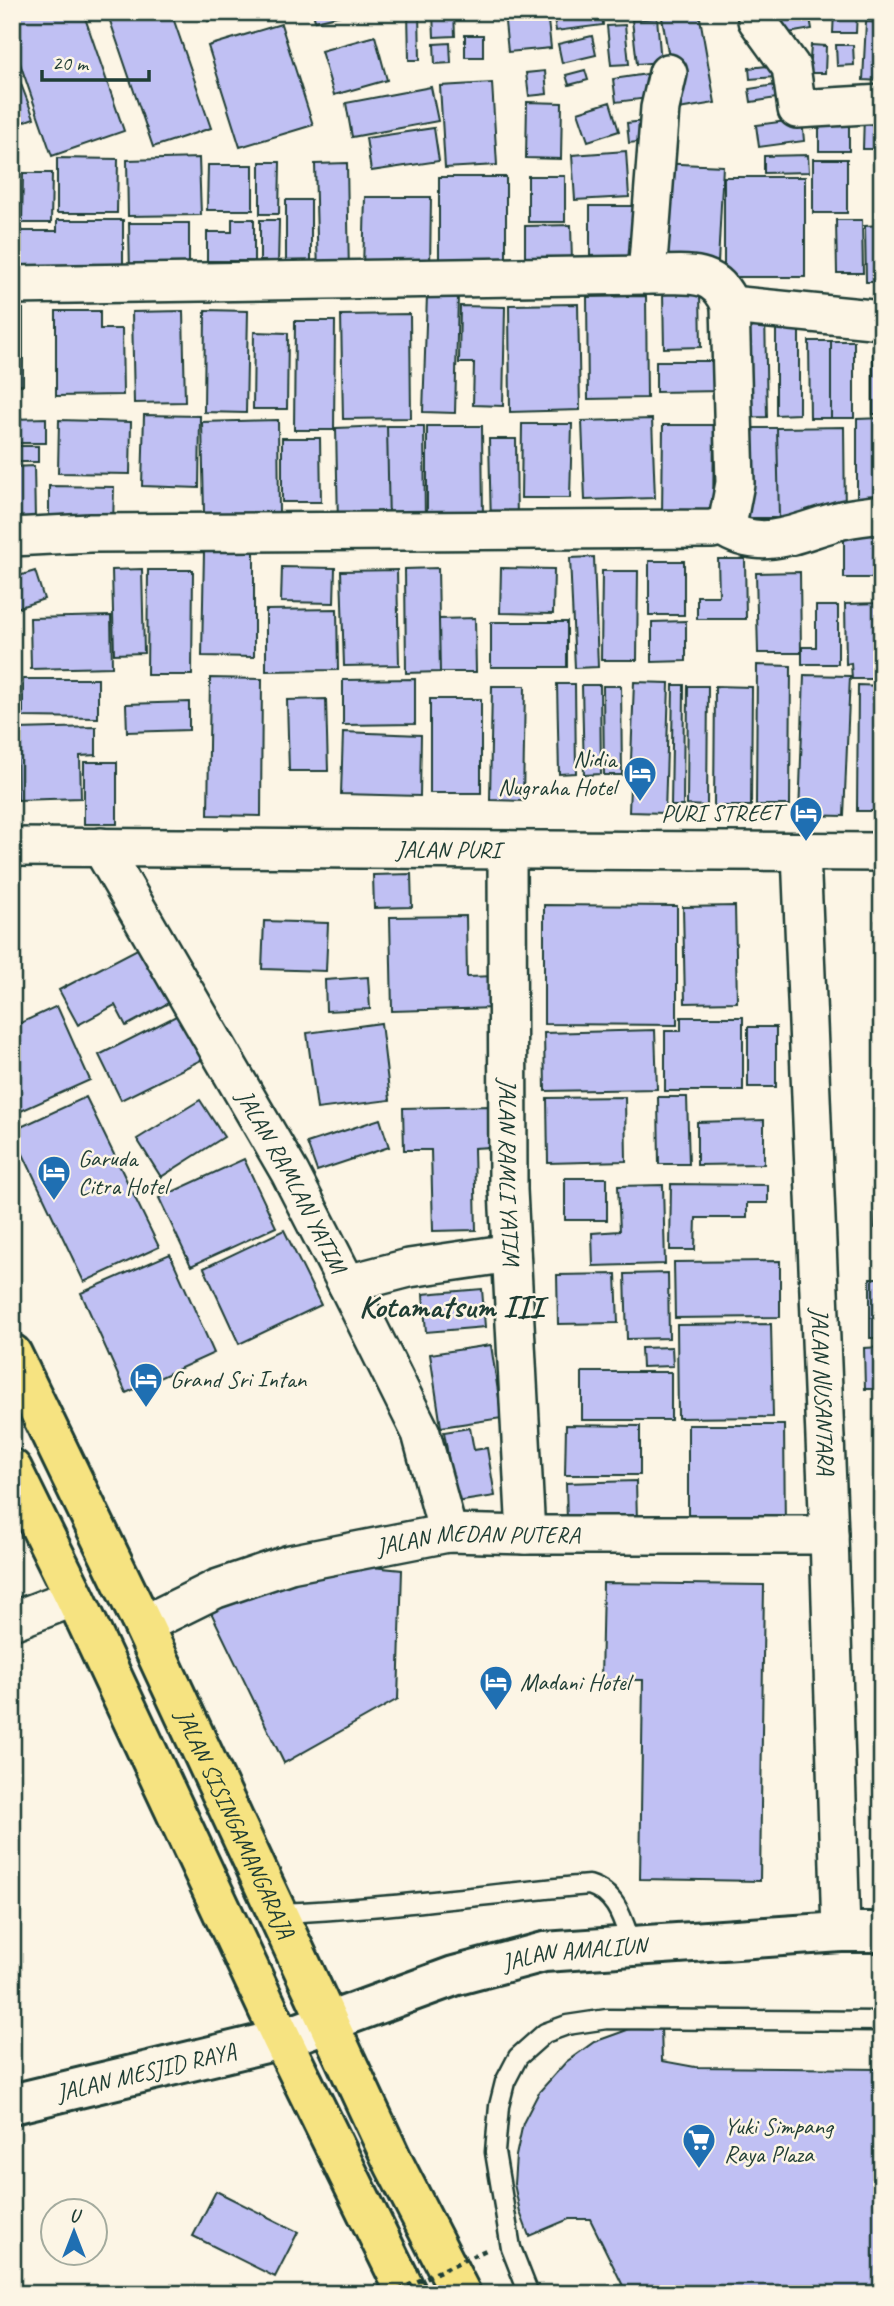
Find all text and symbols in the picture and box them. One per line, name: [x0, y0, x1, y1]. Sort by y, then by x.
scale bar: [42, 38, 149, 82]
text: 20 m: [52, 50, 90, 76]
place label: Nidia Nugraha Hotel: [498, 744, 620, 802]
hotel icon: Nidia Nugraha Hotel: [621, 754, 659, 803]
hotel icon: PURI STREET: [787, 794, 825, 843]
place label: PURI STREET: [661, 798, 788, 828]
street label: JALAN PURI: [395, 834, 506, 865]
street label: JALAN RAMLI YATIM: [493, 1077, 527, 1268]
street label: JALAN RAMLAN YATIM: [229, 1083, 355, 1280]
place label: Garuda Citra Hotel: [78, 1143, 172, 1201]
hotel icon: Garuda Citra Hotel: [35, 1153, 73, 1202]
district label: Kotamatsum III: [359, 1286, 550, 1327]
street label: JALAN NUSANTARA: [805, 1306, 842, 1477]
hotel icon: Grand Sri Intan: [127, 1360, 165, 1409]
place label: Grand Sri Intan: [170, 1364, 308, 1394]
street label: JALAN MEDAN PUTERA: [373, 1517, 581, 1562]
hotel icon: Madani Hotel: [477, 1663, 515, 1712]
place label: Madani Hotel: [520, 1667, 634, 1697]
street label: JALAN SISINGAMANGARAJA: [169, 1703, 302, 1944]
street label: JALAN AMALIUN: [498, 1930, 651, 1978]
street label: JALAN MESJID RAYA: [52, 2035, 240, 2108]
place label: Yuki Simpang Raya Plaza: [724, 2111, 835, 2169]
supermarket icon: Yuki Simpang Raya Plaza: [680, 2121, 718, 2170]
north arrow: [38, 2198, 108, 2268]
text: U: [69, 2204, 82, 2228]

